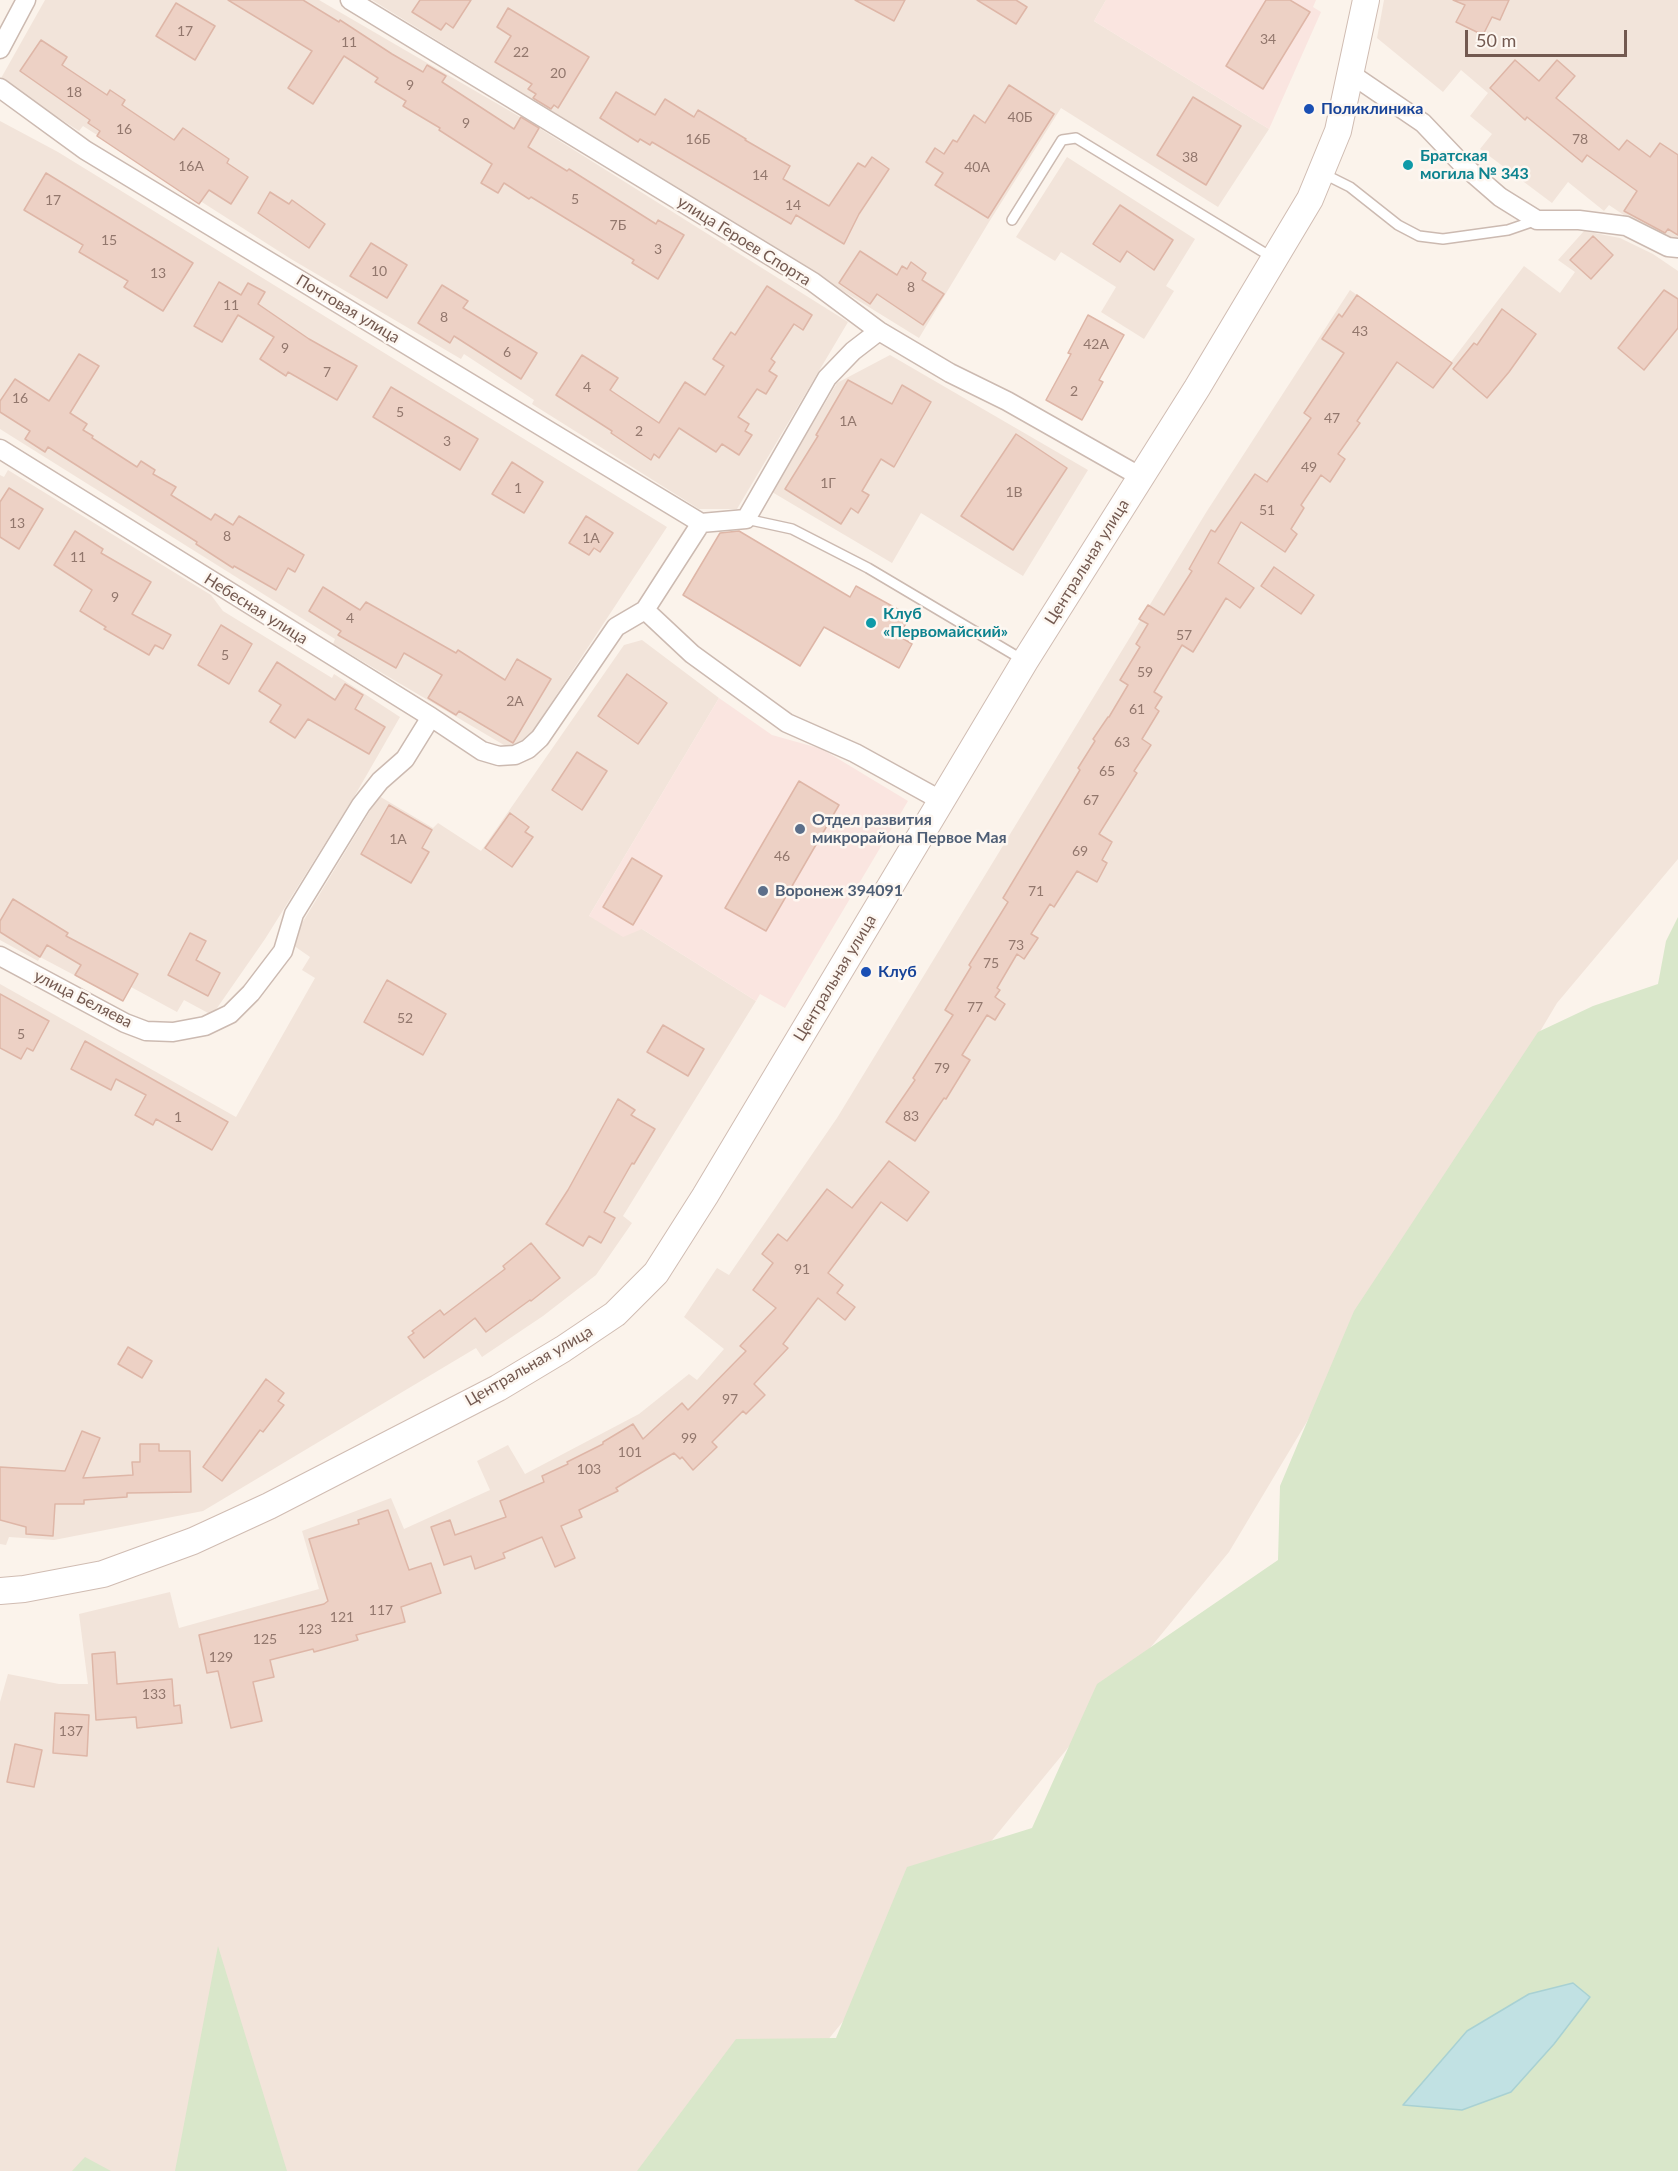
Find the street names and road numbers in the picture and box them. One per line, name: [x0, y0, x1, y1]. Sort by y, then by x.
street label: улица Героев Спорта: [674, 192, 814, 290]
street label: Почтовая улица: [293, 271, 403, 347]
street label: Центральная улица: [1041, 496, 1133, 628]
street label: Небесная улица: [201, 569, 311, 649]
street label: Центральная улица: [790, 911, 880, 1045]
street label: улица Беляева: [31, 966, 135, 1032]
street label: Центральная улица: [462, 1322, 596, 1410]

